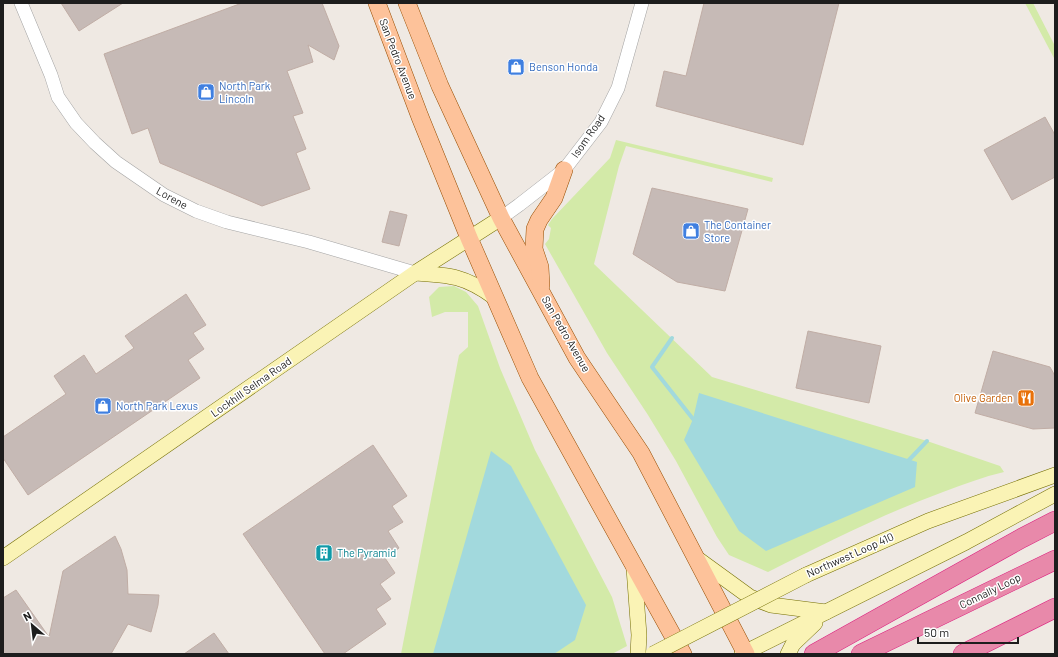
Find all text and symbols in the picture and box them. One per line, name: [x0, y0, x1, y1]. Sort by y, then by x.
street label: San Pedro Avenue: [377, 17, 420, 101]
shop icon: Benson Honda: [506, 57, 526, 77]
place label: Benson Honda: [529, 60, 598, 73]
place label: North Park Lincoln: [219, 79, 271, 105]
shop icon: North Park Lincoln: [196, 82, 216, 102]
street label: Isom Road: [568, 112, 607, 160]
street label: Lorene: [154, 184, 190, 211]
place label: The Container Store: [704, 218, 771, 244]
shop icon: The Container Store: [681, 221, 701, 241]
street label: San Pedro Avenue: [539, 294, 593, 374]
street label: Lockhill Selma Road: [208, 354, 294, 419]
restaurant icon: Olive Garden: [1016, 388, 1036, 408]
place label: Olive Garden: [954, 391, 1013, 404]
shop icon: North Park Lexus: [93, 396, 113, 416]
place label: North Park Lexus: [116, 399, 198, 412]
street label: Northwest Loop 410: [804, 529, 895, 580]
building icon: The Pyramid: [314, 543, 334, 563]
place label: The Pyramid: [337, 546, 396, 559]
street label: Connally Loop: [957, 570, 1023, 611]
north arrow: [12, 605, 52, 645]
text: N: [21, 608, 33, 623]
scale bar: [918, 619, 1018, 645]
text: 50 m: [924, 625, 949, 639]

